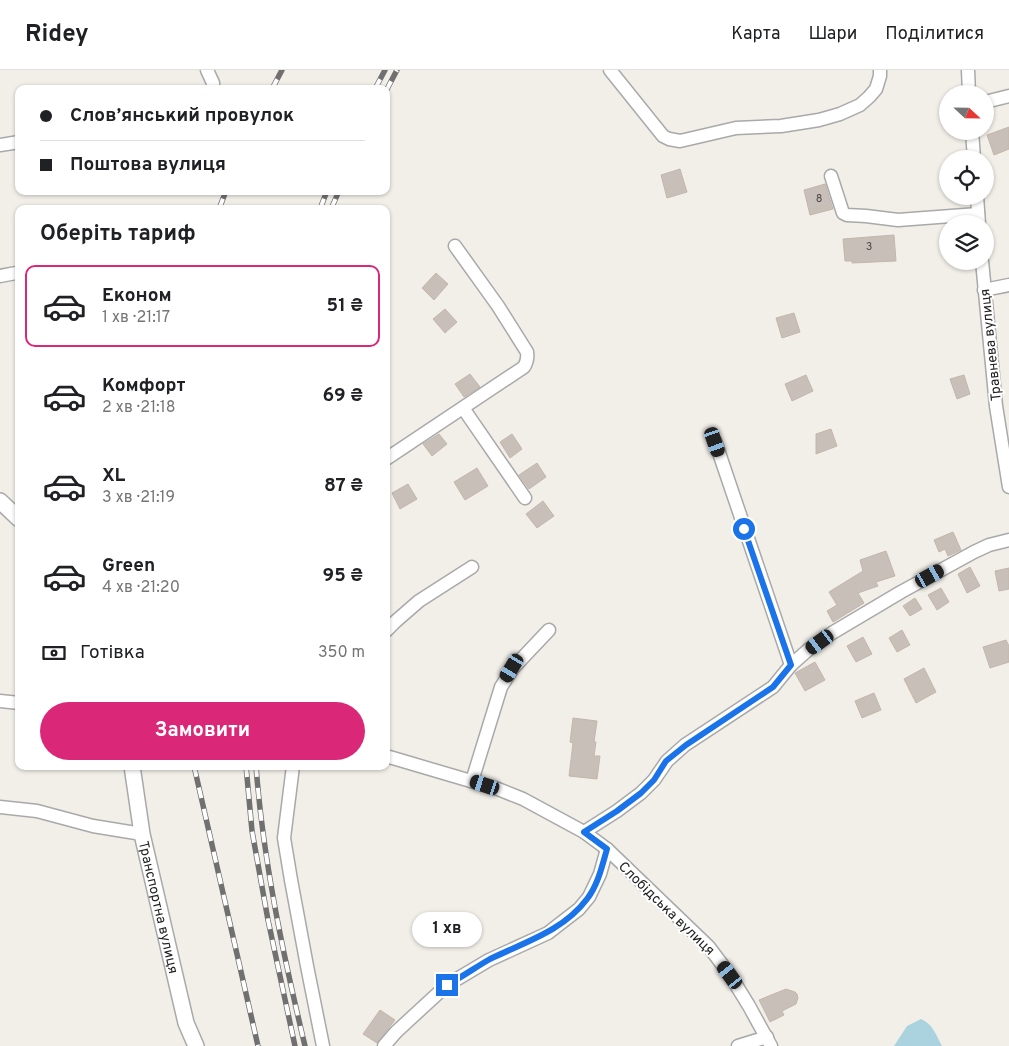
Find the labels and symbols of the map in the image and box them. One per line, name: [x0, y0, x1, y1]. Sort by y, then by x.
north arrow: [939, 85, 994, 140]
house number: 8: [816, 192, 822, 206]
house number: 3: [866, 240, 872, 254]
street label: Травнева вулиця: [977, 288, 1006, 402]
car: [703, 425, 726, 459]
route start: [733, 518, 755, 540]
car: [913, 562, 946, 590]
car: [803, 627, 836, 657]
car: [497, 651, 526, 685]
car: [468, 773, 501, 797]
street label: Транспортна вулиця: [134, 840, 181, 976]
street label: Слобідська вулиця: [614, 859, 718, 959]
callout: 1 хв: [412, 912, 482, 948]
car: [714, 959, 745, 991]
route end: [436, 974, 458, 996]

